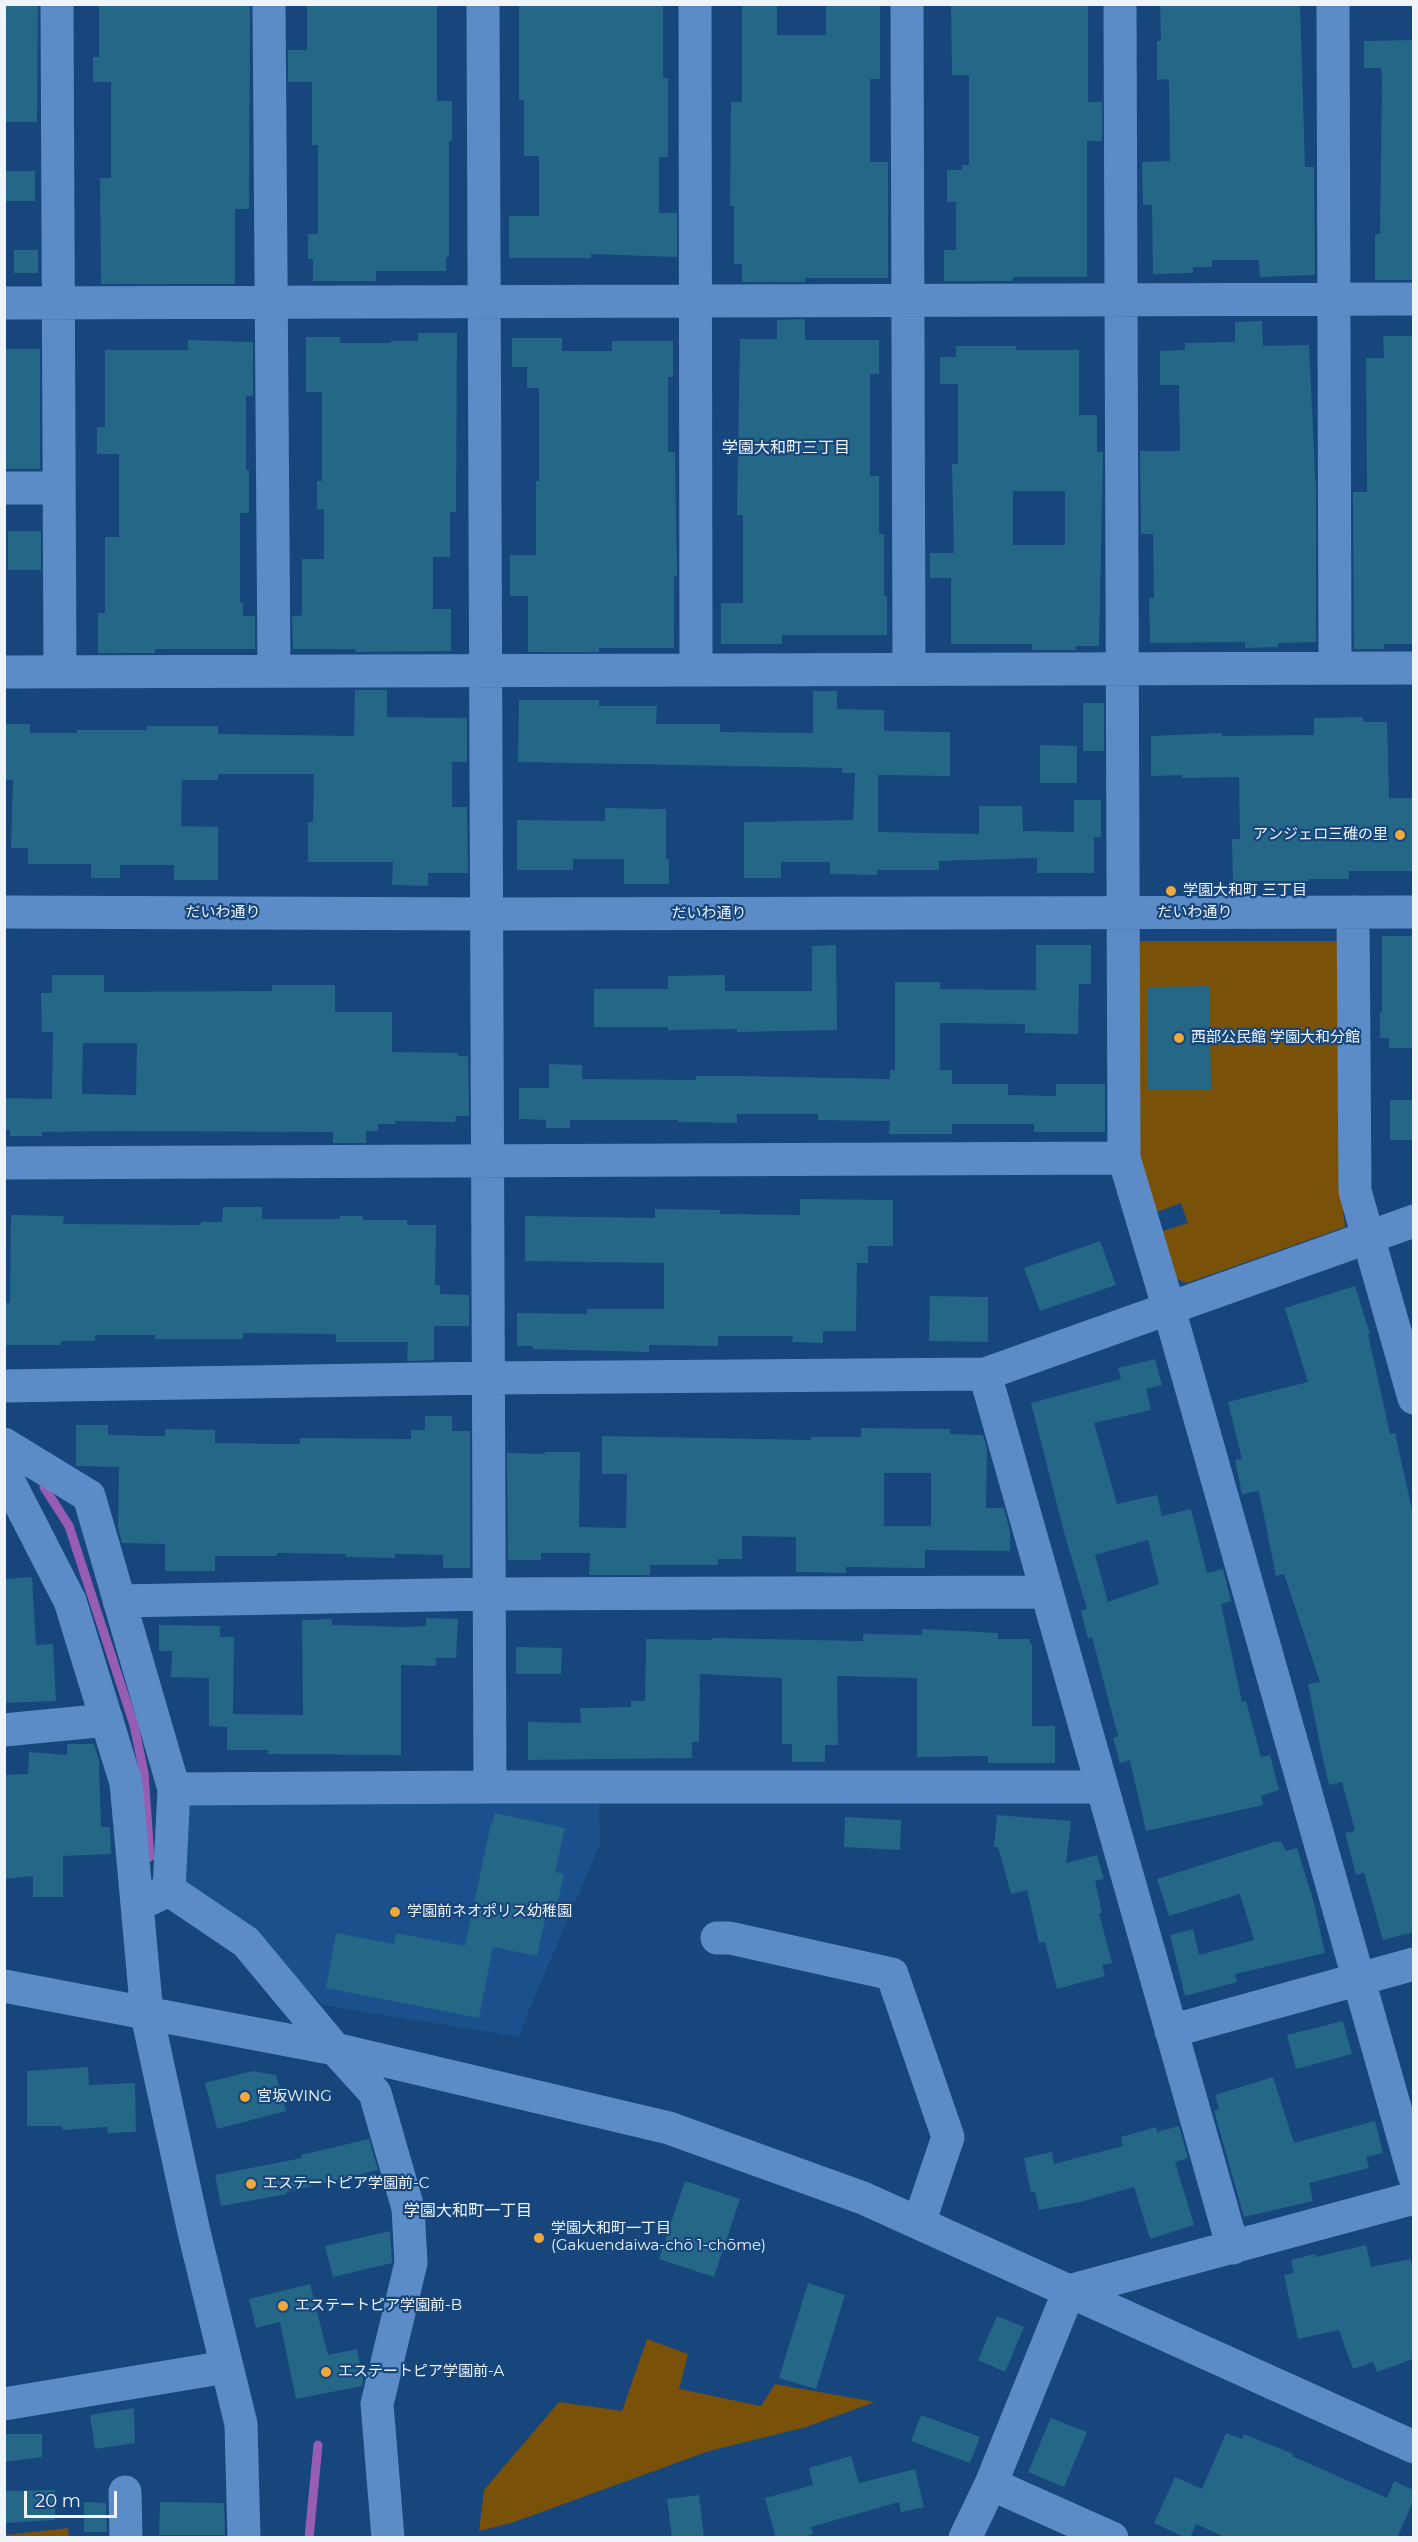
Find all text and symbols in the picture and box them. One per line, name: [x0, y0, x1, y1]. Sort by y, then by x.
district label: 学園大和町三丁目: [722, 438, 850, 458]
place label: アンジェロ三碓の里: [1253, 826, 1388, 844]
marker: アンジェロ三碓の里: [1393, 828, 1407, 842]
place label: 学園大和町 三丁目: [1183, 882, 1307, 900]
marker: 学園大和町 三丁目: [1164, 884, 1178, 898]
street label: だいわ通り: [186, 904, 260, 922]
street label: だいわ通り: [1158, 904, 1232, 922]
street label: だいわ通り: [672, 905, 746, 923]
place label: 西部公民館 学園大和分館: [1191, 1029, 1360, 1047]
marker: 西部公民館 学園大和分館: [1172, 1031, 1186, 1045]
place label: 学園前ネオポリス幼稚園: [407, 1903, 572, 1921]
marker: 学園前ネオポリス幼稚園: [388, 1905, 402, 1919]
place label: 宮坂WING: [257, 2088, 332, 2106]
marker: 宮坂WING: [238, 2090, 252, 2104]
place label: エステートピア学園前-C: [263, 2175, 429, 2193]
marker: エステートピア学園前-C: [244, 2177, 258, 2191]
district label: 学園大和町一丁目: [404, 2201, 532, 2221]
place label: 学園大和町一丁目 (Gakuendaiwa-chō 1-chōme): [551, 2220, 766, 2255]
marker: 学園大和町一丁目 (Gakuendaiwa-chō 1-chōme): [532, 2231, 546, 2245]
place label: エステートピア学園前-B: [295, 2297, 462, 2315]
marker: エステートピア学園前-B: [276, 2299, 290, 2313]
place label: エステートピア学園前-A: [338, 2363, 504, 2381]
marker: エステートピア学園前-A: [319, 2365, 333, 2379]
scale bar: [27, 2479, 120, 2517]
text: 20 m: [35, 2490, 81, 2512]

